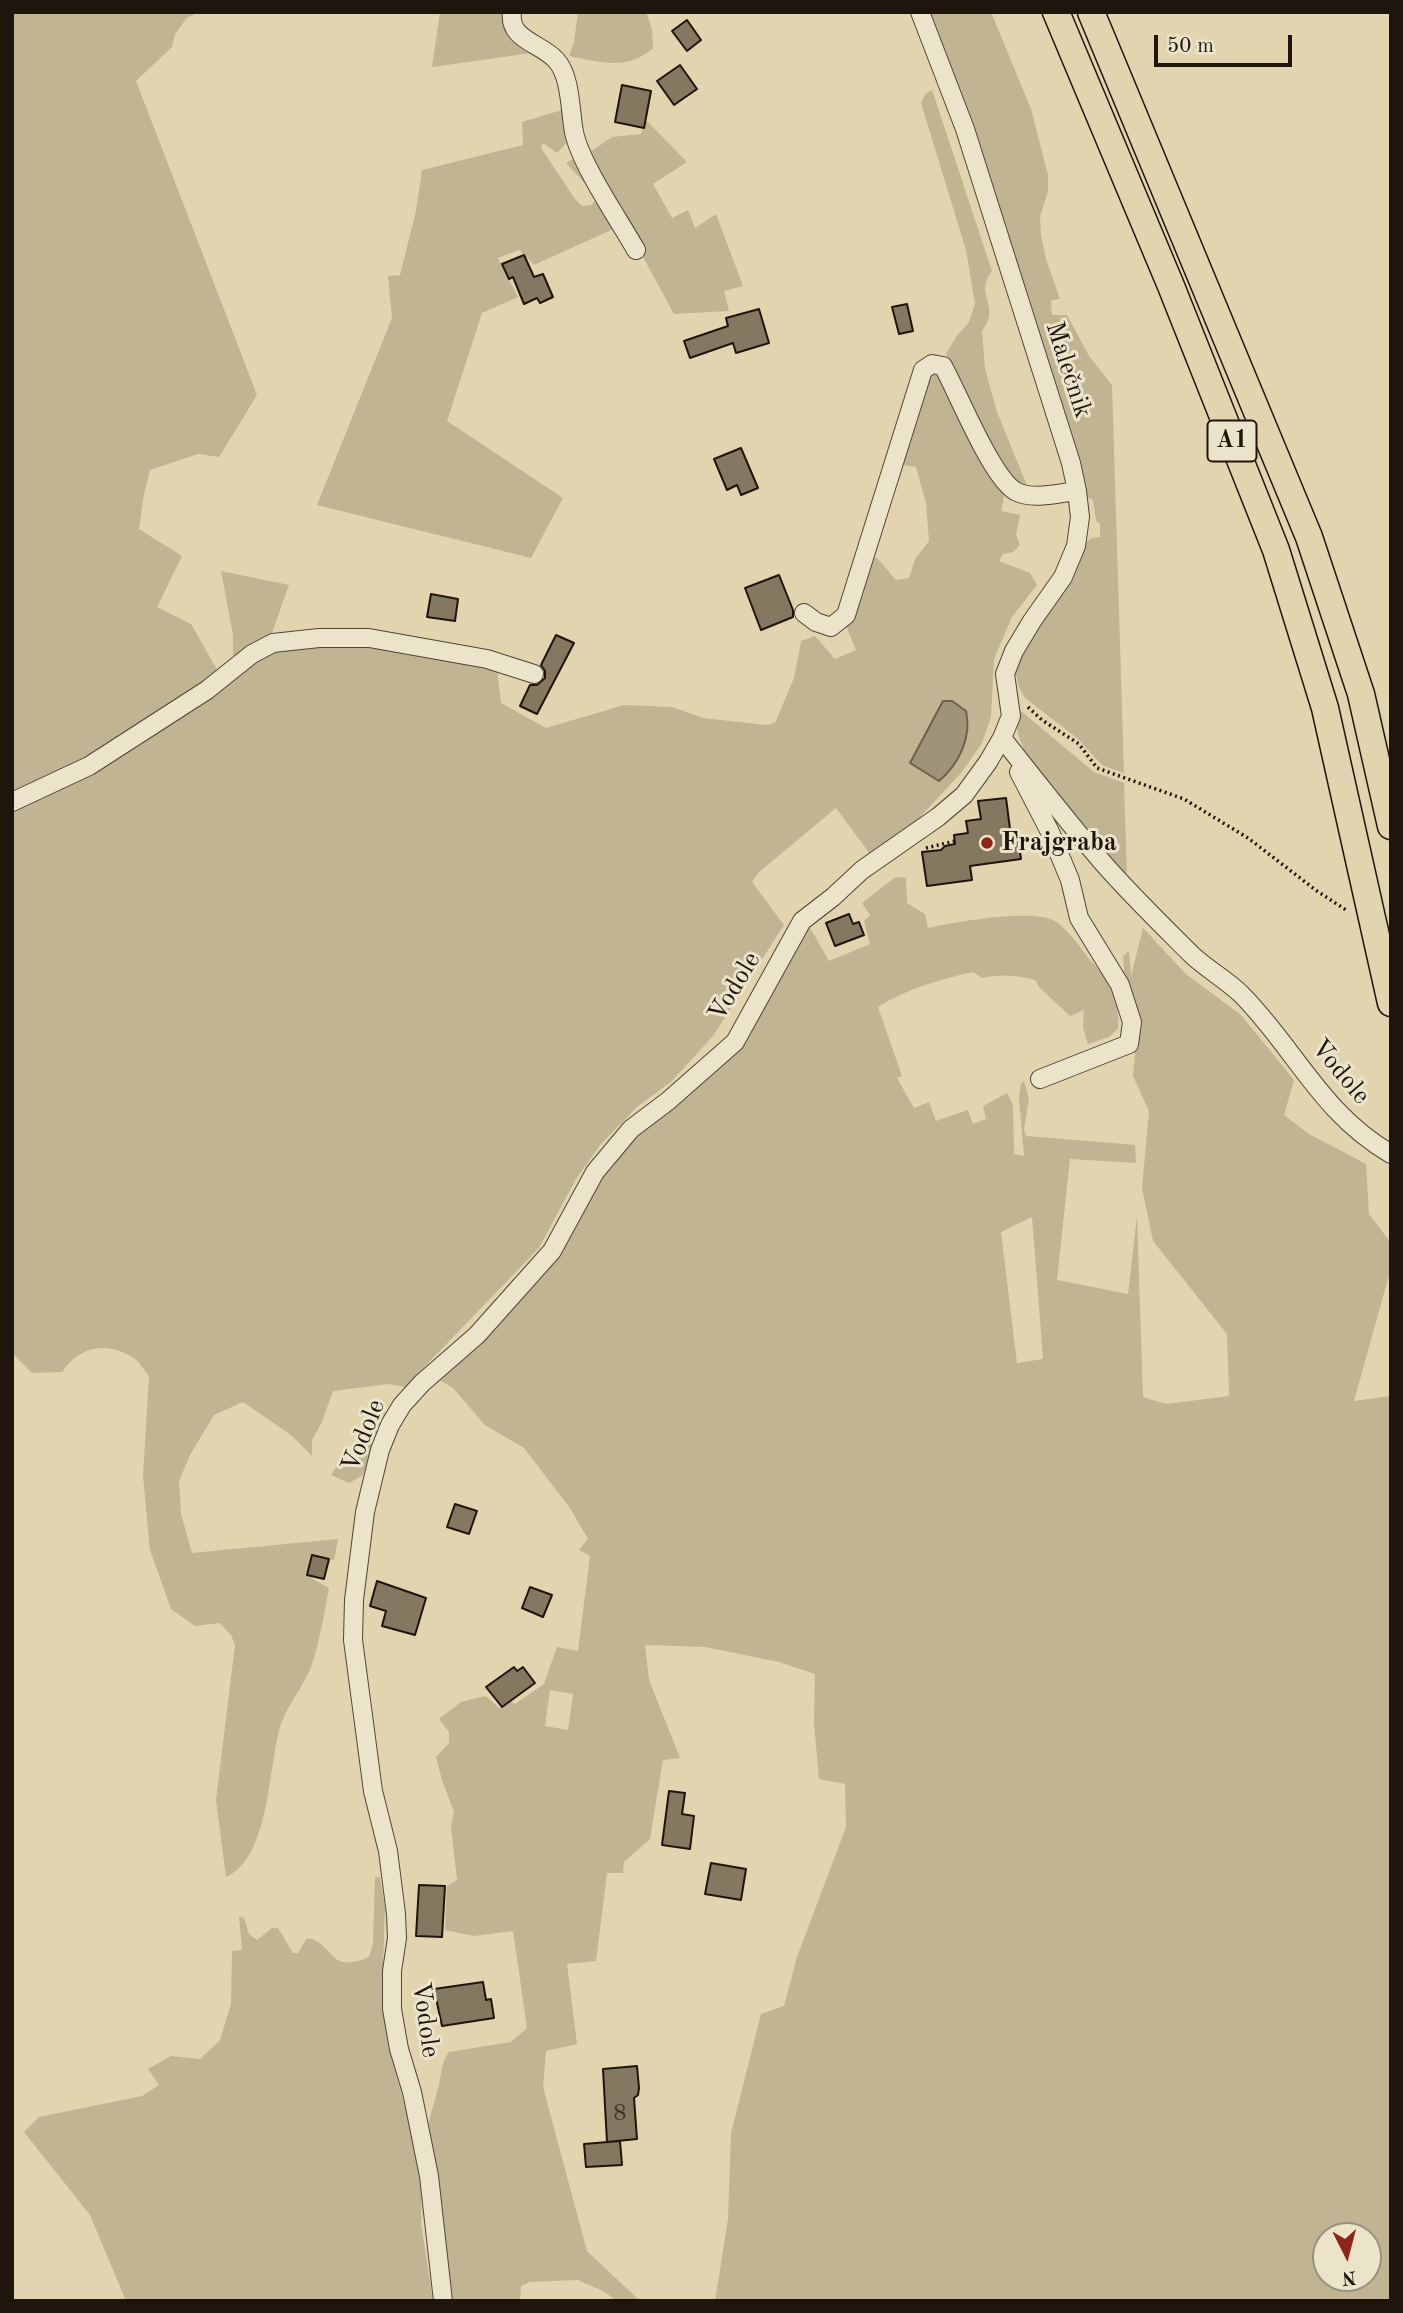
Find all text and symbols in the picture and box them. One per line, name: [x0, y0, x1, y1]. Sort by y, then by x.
scale bar: [1158, 21, 1296, 65]
text: 50 m: [1167, 36, 1214, 57]
street label: Malečnik: [1038, 318, 1098, 422]
road number: A1: [1208, 420, 1256, 462]
place label: Frajgraba: [1001, 827, 1117, 859]
marker: Frajgraba: [979, 835, 995, 851]
street label: Vodole: [702, 946, 768, 1028]
street label: Vodole: [1304, 1033, 1376, 1111]
street label: Vodole: [335, 1395, 393, 1477]
street label: Vodole: [404, 1980, 446, 2060]
house number: 8: [613, 2100, 627, 2128]
north arrow: [1312, 2222, 1382, 2292]
text: N: [1341, 2266, 1357, 2287]

